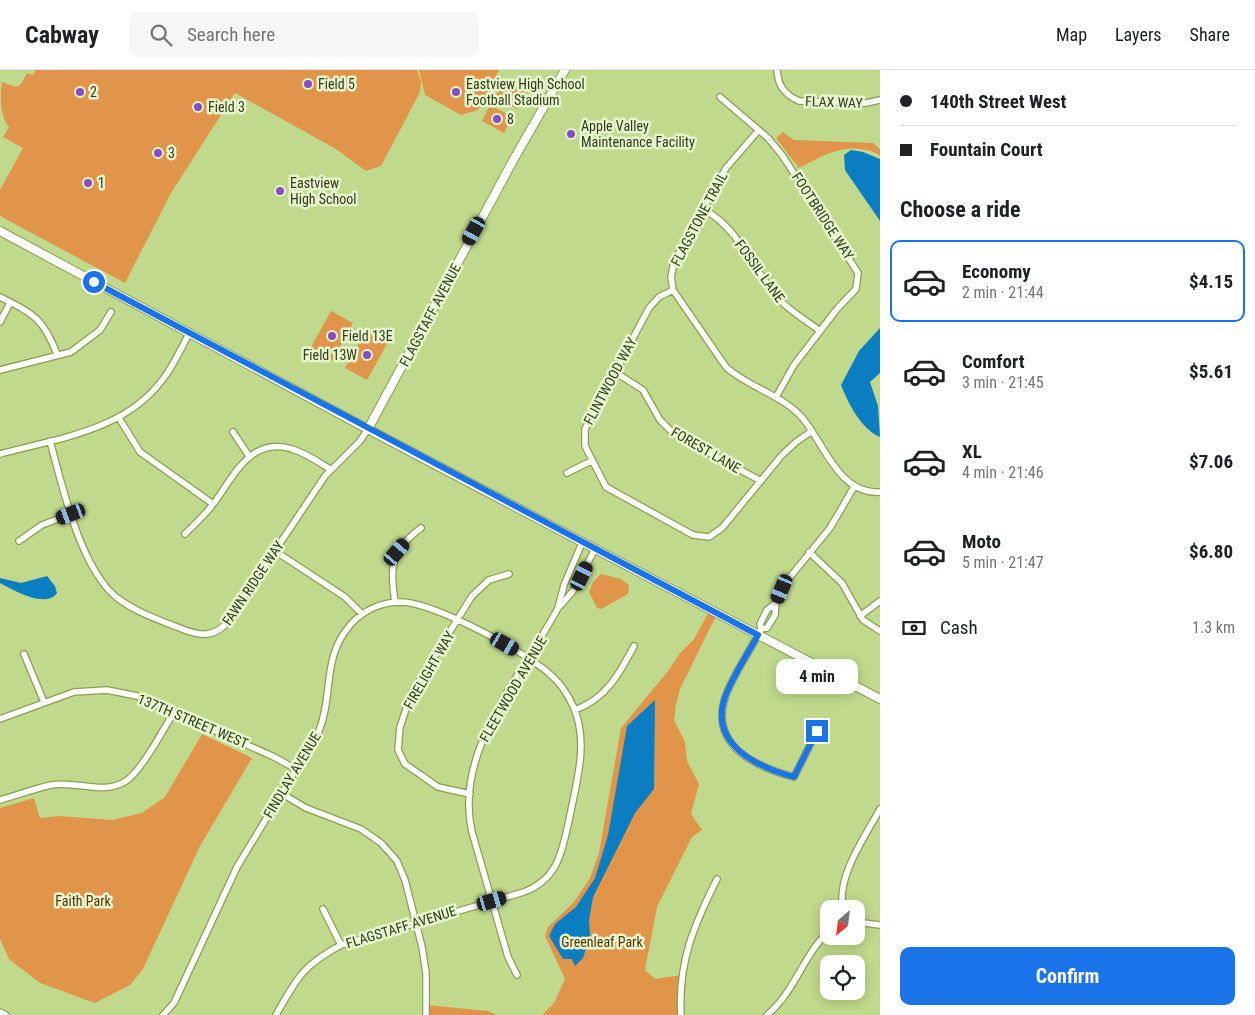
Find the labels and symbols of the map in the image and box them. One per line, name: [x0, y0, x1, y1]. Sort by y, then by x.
place label: Field 5: [318, 76, 355, 92]
place label: Eastview High School Football Stadium: [466, 76, 585, 108]
marker: Field 5: [302, 78, 314, 90]
place label: 2: [90, 84, 97, 100]
marker: 2: [74, 86, 86, 98]
marker: Eastview High School Football Stadium: [450, 86, 462, 98]
street label: FLAX WAY: [805, 93, 864, 111]
place label: Field 3: [208, 99, 245, 115]
marker: Field 3: [192, 101, 204, 113]
place label: 8: [507, 111, 514, 127]
marker: 8: [491, 113, 503, 125]
place label: Apple Valley Maintenance Facility: [581, 118, 695, 150]
marker: Apple Valley Maintenance Facility: [565, 128, 577, 140]
place label: 3: [168, 145, 175, 161]
marker: 3: [152, 147, 164, 159]
street label: FLAGSTONE TRAIL: [668, 169, 731, 269]
street label: FOOTBRIDGE WAY: [789, 169, 858, 263]
place label: 1: [98, 175, 105, 191]
place label: Eastview High School: [290, 175, 357, 207]
marker: 1: [82, 177, 94, 189]
marker: Eastview High School: [274, 185, 286, 197]
car: [460, 214, 487, 248]
street label: FOSSIL LANE: [732, 237, 788, 305]
street label: FLAGSTAFF AVENUE: [396, 261, 464, 369]
route start: [83, 271, 105, 293]
place label: Field 13E: [342, 328, 393, 344]
marker: Field 13E: [326, 330, 338, 342]
street label: FLINTWOOD WAY: [580, 334, 640, 427]
place label: Field 13W: [303, 347, 357, 363]
marker: Field 13W: [361, 349, 373, 361]
street label: FOREST LANE: [668, 424, 744, 476]
car: [54, 502, 87, 526]
car: [381, 536, 412, 568]
street label: FAWN RIDGE WAY: [219, 537, 287, 628]
car: [568, 559, 595, 593]
car: [769, 572, 794, 606]
street label: FIRELIGHT WAY: [400, 628, 458, 712]
car: [488, 630, 521, 658]
street label: FLEETWOOD AVENUE: [476, 633, 550, 745]
callout: 4 min: [776, 658, 858, 694]
street label: 137TH STREET WEST: [135, 691, 251, 751]
route end: [806, 720, 828, 742]
street label: FINDLAY AVENUE: [260, 729, 324, 821]
car: [475, 890, 508, 912]
park label: Faith Park: [55, 893, 111, 909]
north arrow: [820, 900, 865, 945]
street label: FLAGSTAFF AVENUE: [344, 903, 458, 951]
park label: Greenleaf Park: [561, 934, 643, 950]

